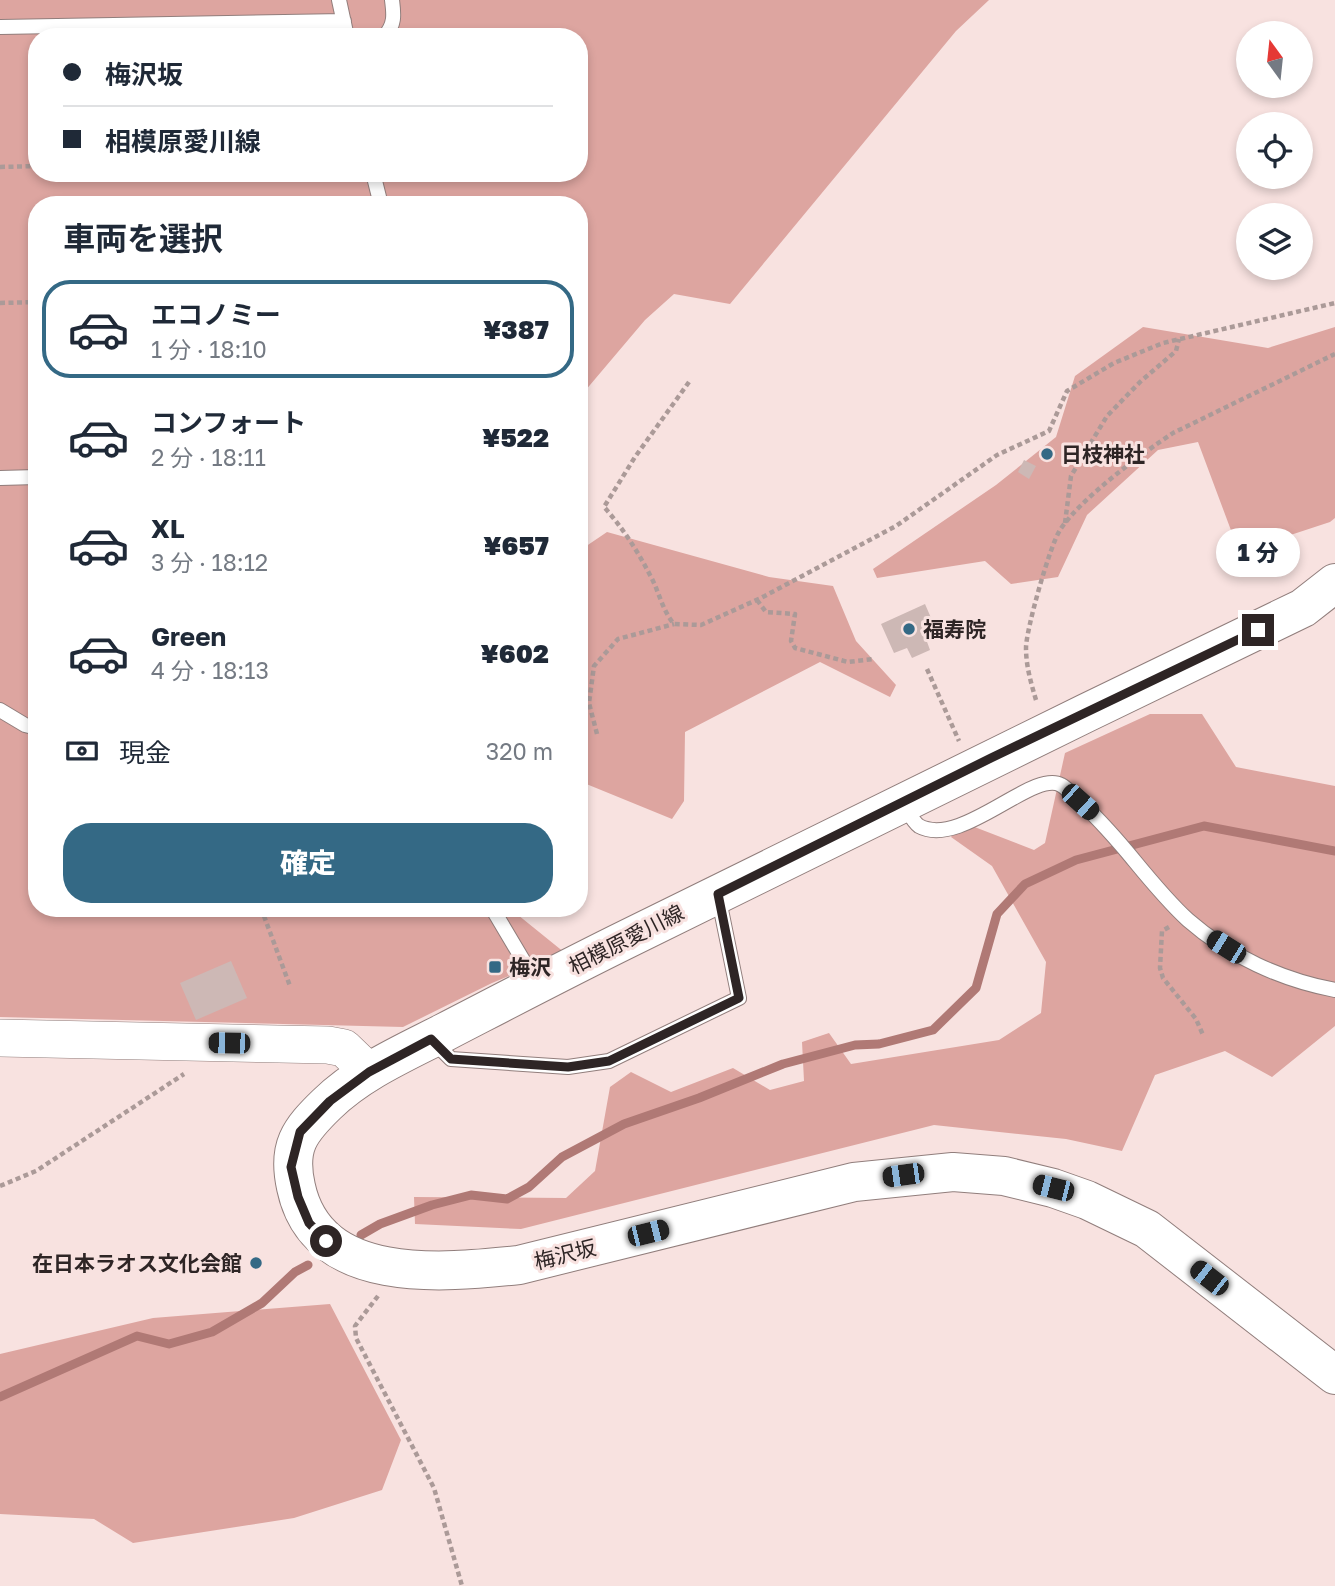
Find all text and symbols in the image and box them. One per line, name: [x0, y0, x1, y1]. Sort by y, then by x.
north arrow: [1236, 21, 1312, 98]
map controls: [1236, 21, 1313, 280]
text: 梅沢坂: [105, 59, 183, 90]
button: locate: [1236, 112, 1313, 189]
text: 相模原愛川線: [105, 126, 261, 157]
button: layers: [1236, 203, 1313, 280]
text: 車両を選択: [63, 219, 223, 257]
icon: car: [67, 298, 130, 361]
text: エコノミー: [151, 299, 281, 330]
text: ¥387: [483, 314, 549, 345]
text: 1 分 · 18:10: [151, 335, 267, 363]
icon: car: [67, 406, 130, 469]
text: コンフォート: [151, 407, 306, 438]
text: ¥522: [482, 422, 549, 453]
place label: 日枝神社: [1061, 441, 1145, 467]
text: 2 分 · 18:11: [151, 443, 266, 471]
marker: 日枝神社: [1039, 446, 1055, 462]
text: XL: [151, 513, 185, 544]
icon: car: [67, 514, 130, 577]
callout: 1 分: [1216, 528, 1300, 578]
text: ¥657: [483, 530, 549, 561]
text: 1 分: [1238, 538, 1278, 566]
text: 3 分 · 18:12: [151, 548, 268, 576]
route end: [1242, 614, 1274, 646]
place label: 福寿院: [923, 616, 986, 642]
text: Green: [151, 621, 226, 652]
marker: 福寿院: [901, 621, 917, 637]
icon: car: [67, 622, 130, 685]
text: ¥602: [480, 638, 549, 669]
text: 4 分 · 18:13: [151, 656, 269, 684]
icon: cash: [63, 732, 101, 770]
text: 現金: [119, 737, 171, 768]
text: 320 m: [486, 737, 553, 765]
car: [1058, 780, 1103, 824]
button: 確定: [63, 823, 553, 903]
street label: 相模原愛川線: [564, 899, 688, 979]
car: [1203, 927, 1250, 967]
place label: 梅沢: [509, 954, 551, 980]
marker: 梅沢: [487, 959, 503, 975]
car: [208, 1032, 251, 1054]
car: [881, 1162, 926, 1188]
car: [1031, 1173, 1076, 1203]
car: [626, 1218, 671, 1248]
route start: [310, 1225, 342, 1257]
street label: 梅沢坂: [531, 1234, 599, 1274]
place label: 在日本ラオス文化会館: [32, 1250, 242, 1276]
marker: 在日本ラオス文化会館: [248, 1255, 264, 1271]
car: [1186, 1257, 1233, 1299]

